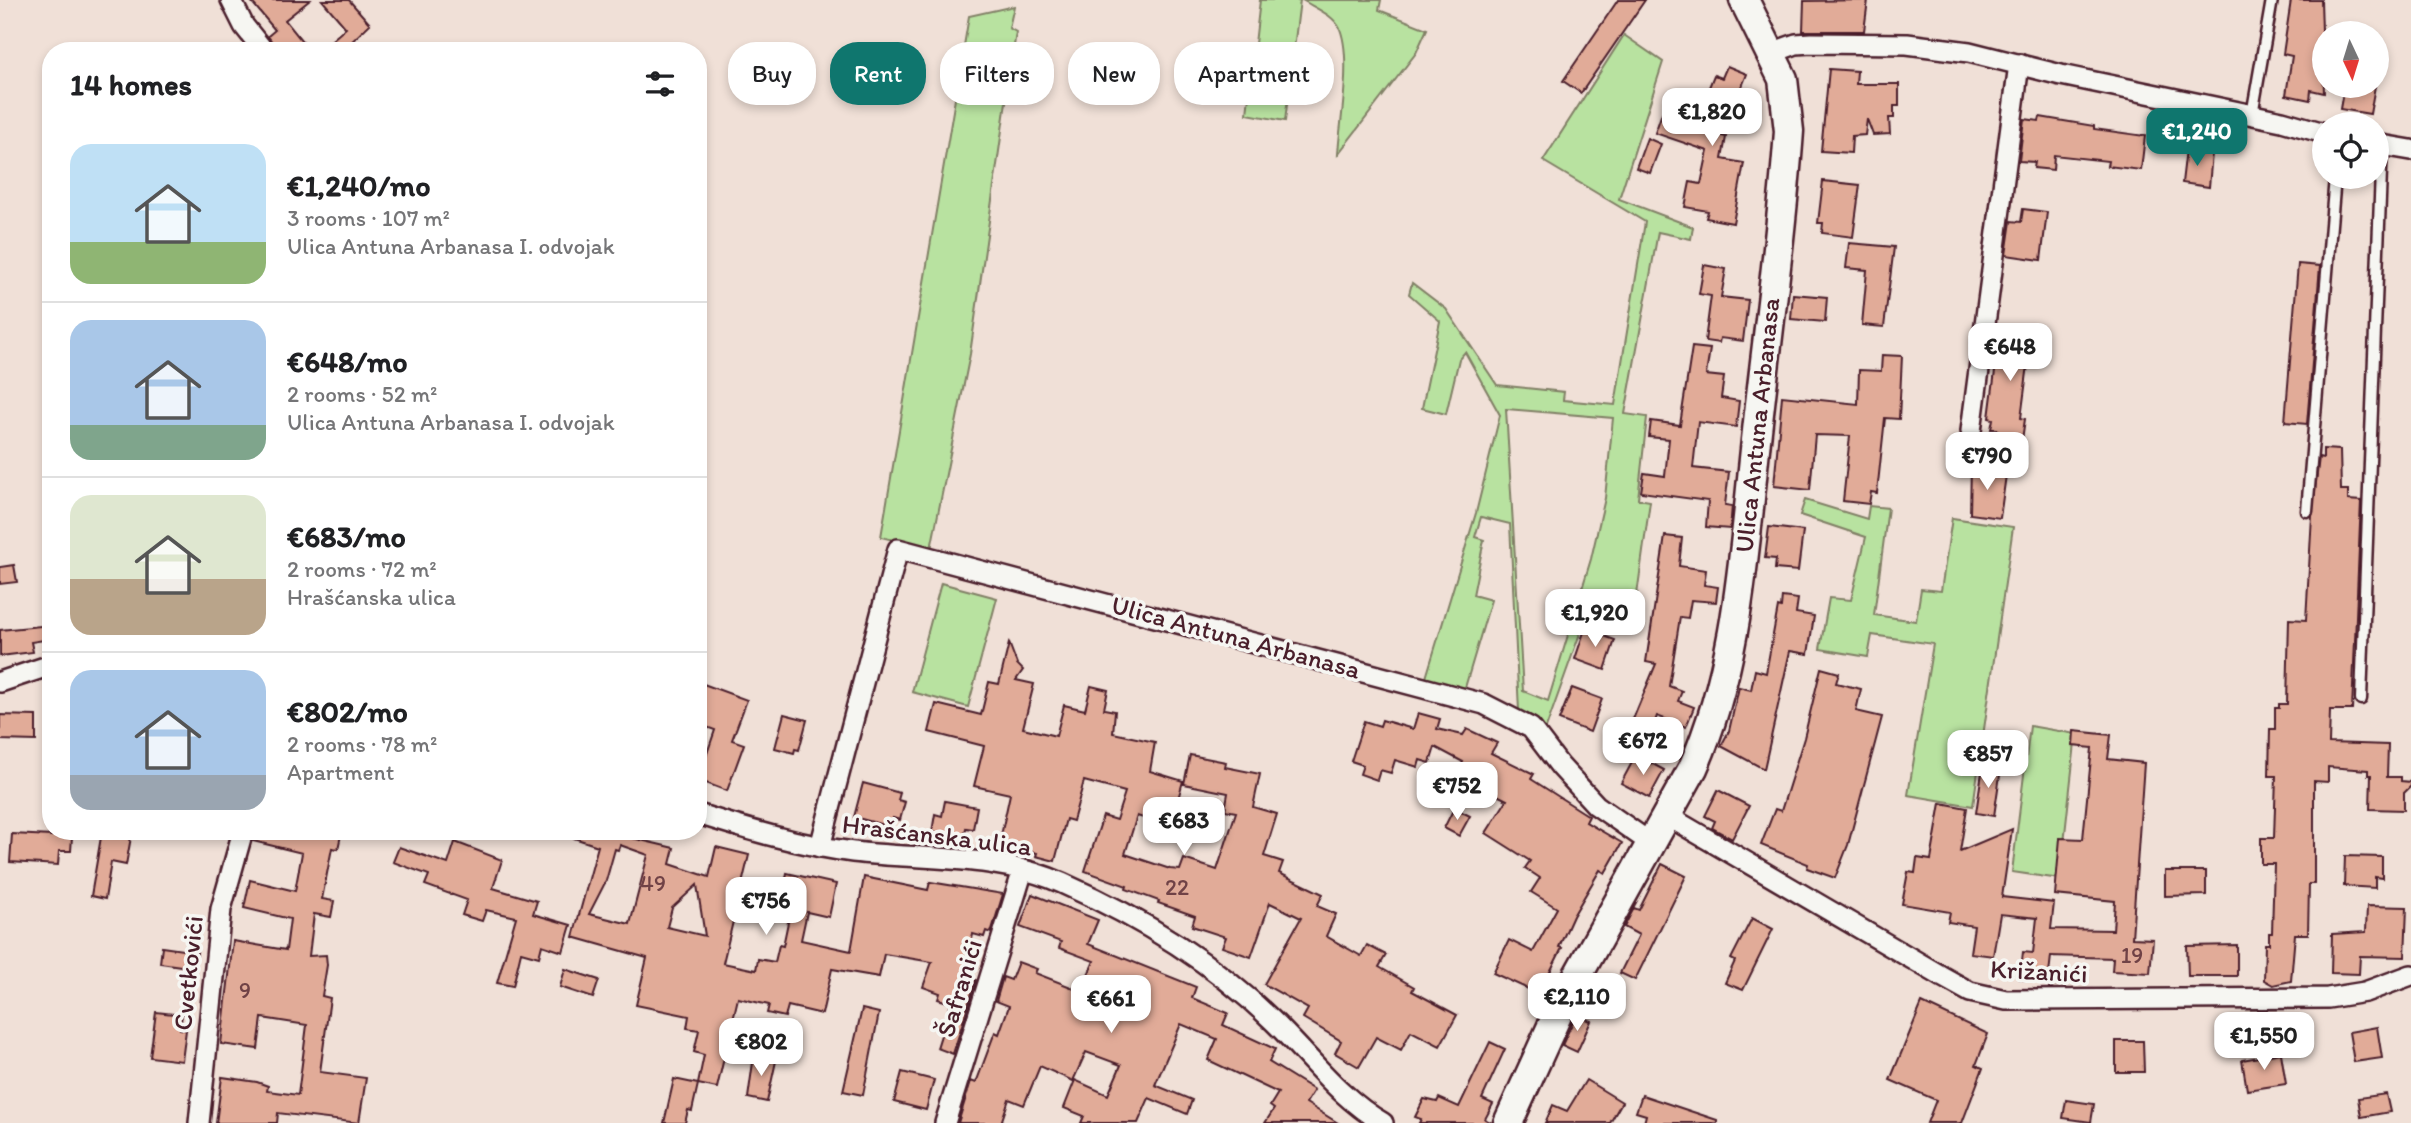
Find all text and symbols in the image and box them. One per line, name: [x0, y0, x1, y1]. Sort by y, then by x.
north arrow: [2312, 21, 2389, 98]
map controls: [2312, 21, 2389, 189]
chip: Buy: [728, 42, 816, 105]
chip: Rent: [830, 42, 926, 105]
chip: Filters: [940, 42, 1054, 105]
chip: New: [1068, 42, 1160, 105]
chip: Apartment: [1174, 42, 1334, 105]
icon: filters: [641, 65, 679, 103]
text: 14 homes: [70, 66, 192, 103]
pin: €1,820: [1655, 88, 1769, 148]
text: €1,820: [1678, 97, 1746, 125]
pin: €1,240: [2140, 108, 2254, 168]
button: locate: [2312, 112, 2389, 189]
text: €1,240: [2162, 117, 2232, 145]
text: €1,240/mo: [287, 167, 431, 204]
icon: home: [126, 172, 210, 256]
text: 3 rooms · 107 m²: [287, 204, 450, 232]
text: Ulica Antuna Arbanasa I. odvojak: [287, 232, 615, 260]
street label: Ulica Antuna Arbanasa: [1728, 295, 1786, 554]
pin: €648: [1969, 324, 2051, 383]
text: €648: [1984, 332, 2036, 360]
text: €648/mo: [287, 343, 408, 380]
icon: home: [126, 348, 210, 432]
text: 2 rooms · 52 m²: [287, 380, 437, 408]
text: Ulica Antuna Arbanasa I. odvojak: [287, 408, 615, 436]
pin: €790: [1946, 433, 2028, 492]
text: €790: [1962, 441, 2012, 469]
text: €683/mo: [287, 518, 406, 555]
icon: home: [126, 523, 210, 607]
text: 2 rooms · 72 m²: [287, 555, 437, 583]
text: Hrašćanska ulica: [287, 583, 456, 611]
street label: Ulica Antuna Arbanasa: [1108, 588, 1364, 686]
pin: €1,920: [1538, 590, 1652, 649]
text: €1,920: [1561, 598, 1629, 626]
text: €802/mo: [287, 693, 408, 730]
icon: home: [126, 698, 210, 782]
pin: €672: [1602, 718, 1684, 777]
text: €672: [1619, 726, 1667, 754]
text: 2 rooms · 78 m²: [287, 730, 437, 758]
pin: €857: [1947, 730, 2029, 790]
text: €857: [1963, 739, 2013, 767]
text: Apartment: [287, 758, 394, 786]
pin: €752: [1416, 762, 1498, 822]
text: €752: [1433, 771, 1481, 799]
pin: €683: [1143, 798, 1225, 857]
text: €683: [1159, 806, 1209, 834]
street label: Hrašćanska ulica: [840, 807, 1034, 863]
house number: 49: [640, 869, 666, 897]
house number: 22: [1165, 873, 1189, 901]
pin: €756: [725, 878, 807, 937]
text: €756: [742, 886, 790, 914]
street label: Cvetkovići: [166, 914, 210, 1032]
street label: Šafranići: [929, 935, 989, 1041]
house number: 19: [2121, 941, 2143, 969]
street label: Križanići: [1989, 952, 2089, 990]
pin: €2,110: [1520, 974, 1634, 1033]
house number: 9: [239, 976, 251, 1004]
pin: €661: [1070, 976, 1152, 1035]
text: €2,110: [1544, 982, 1610, 1010]
text: €661: [1087, 984, 1135, 1012]
pin: €1,550: [2207, 1012, 2321, 1072]
pin: €802: [720, 1018, 802, 1078]
text: €1,550: [2230, 1021, 2298, 1049]
text: €802: [735, 1027, 787, 1055]

